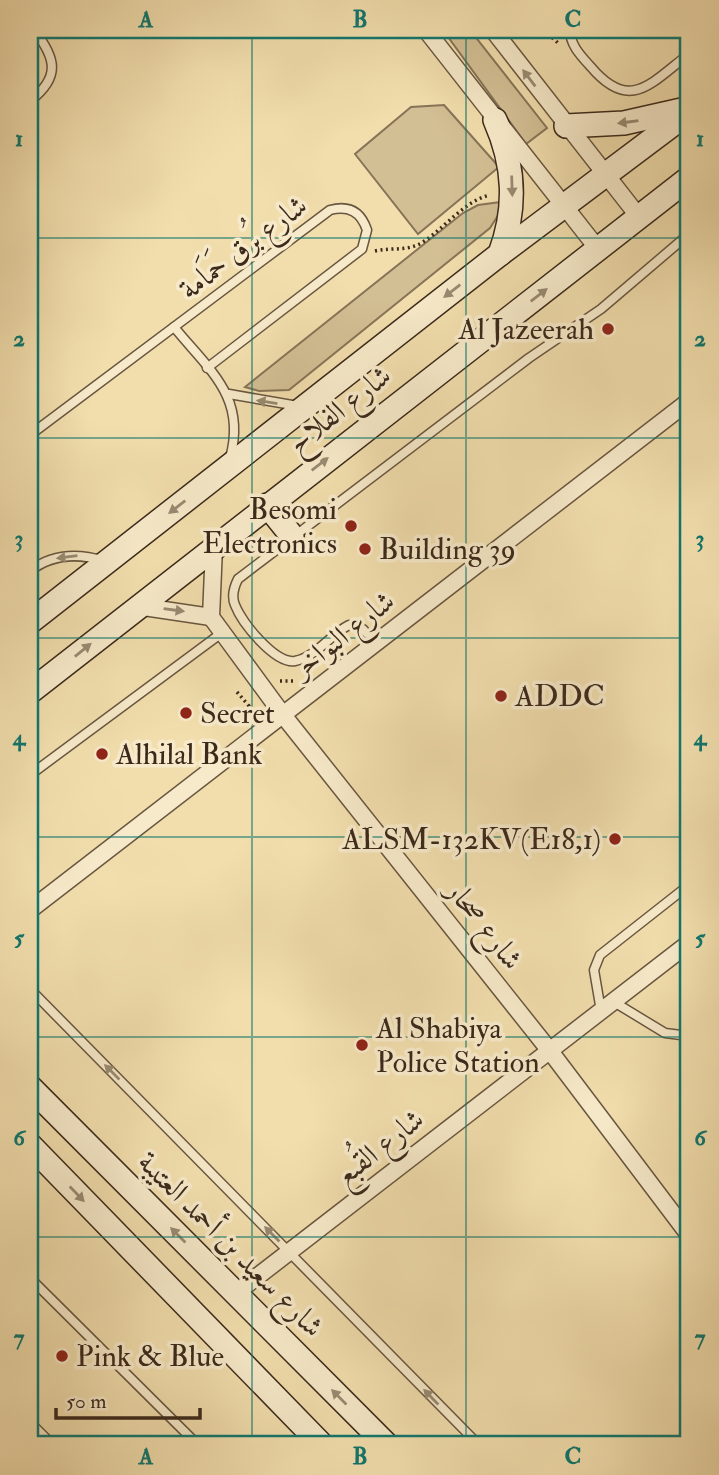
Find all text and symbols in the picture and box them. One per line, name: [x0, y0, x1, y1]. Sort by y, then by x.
text: A: [138, 5, 154, 34]
text: B: [352, 5, 368, 34]
text: C: [565, 5, 581, 34]
one-way arrow: [523, 69, 537, 87]
one-way arrow: [617, 117, 639, 128]
text: 1: [15, 124, 23, 153]
text: 1: [696, 124, 704, 153]
one-way arrow: [507, 175, 518, 197]
street label: شارع بُرق حَمَامة: [168, 181, 318, 313]
one-way arrow: [444, 284, 462, 299]
one-way arrow: [530, 289, 548, 303]
place label: Al Jazeerah: [457, 311, 594, 348]
marker: Al Jazeerah: [600, 321, 616, 337]
text: 2: [13, 324, 25, 353]
text: 2: [694, 324, 706, 353]
street label: شارع الفلاح: [280, 357, 403, 467]
one-way arrow: [256, 397, 278, 408]
one-way arrow: [311, 458, 329, 472]
place label: Besomi Electronics: [202, 491, 337, 562]
one-way arrow: [168, 500, 186, 515]
marker: Besomi Electronics: [343, 518, 359, 534]
text: 3: [15, 524, 23, 553]
text: 3: [696, 524, 704, 553]
place label: Building 39: [379, 531, 516, 568]
marker: Building 39: [357, 541, 373, 557]
one-way arrow: [56, 552, 78, 563]
street label: شارع البواخر: [282, 583, 406, 693]
one-way arrow: [163, 605, 185, 616]
one-way arrow: [74, 643, 92, 657]
place label: ADDC: [514, 678, 605, 715]
marker: ADDC: [493, 688, 509, 704]
place label: Secret: [200, 695, 275, 732]
marker: Secret: [178, 705, 194, 721]
text: 4: [12, 723, 27, 752]
text: 4: [693, 723, 708, 752]
place label: Alhilal Bank: [115, 736, 262, 773]
marker: Alhilal Bank: [94, 746, 110, 762]
place label: ALSM-132KV(E18,1): [341, 821, 601, 858]
marker: ALSM-132KV(E18,1): [607, 831, 623, 847]
street label: شارع صحار: [432, 871, 531, 981]
text: 5: [14, 923, 25, 952]
text: 5: [695, 923, 706, 952]
place label: Al Shabiya Police Station: [375, 1010, 540, 1081]
marker: Al Shabiya Police Station: [354, 1037, 370, 1053]
one-way arrow: [104, 1065, 121, 1081]
street label: شارع القُبع: [323, 1095, 436, 1200]
text: 6: [13, 1123, 27, 1152]
text: 6: [694, 1123, 708, 1152]
street label: شارع سعيد بن أحمد العتيبة: [126, 1141, 334, 1349]
one-way arrow: [69, 1185, 86, 1202]
one-way arrow: [264, 1226, 280, 1242]
one-way arrow: [170, 1227, 187, 1244]
text: 7: [14, 1323, 25, 1352]
text: 7: [695, 1323, 706, 1352]
place label: Pink & Blue: [76, 1338, 224, 1375]
marker: Pink & Blue: [54, 1348, 70, 1364]
scale bar: [56, 1377, 200, 1421]
text: 50 m: [66, 1388, 107, 1415]
one-way arrow: [330, 1388, 347, 1405]
one-way arrow: [423, 1388, 440, 1405]
text: A: [138, 1442, 154, 1471]
text: B: [352, 1442, 368, 1471]
text: C: [565, 1442, 581, 1471]

